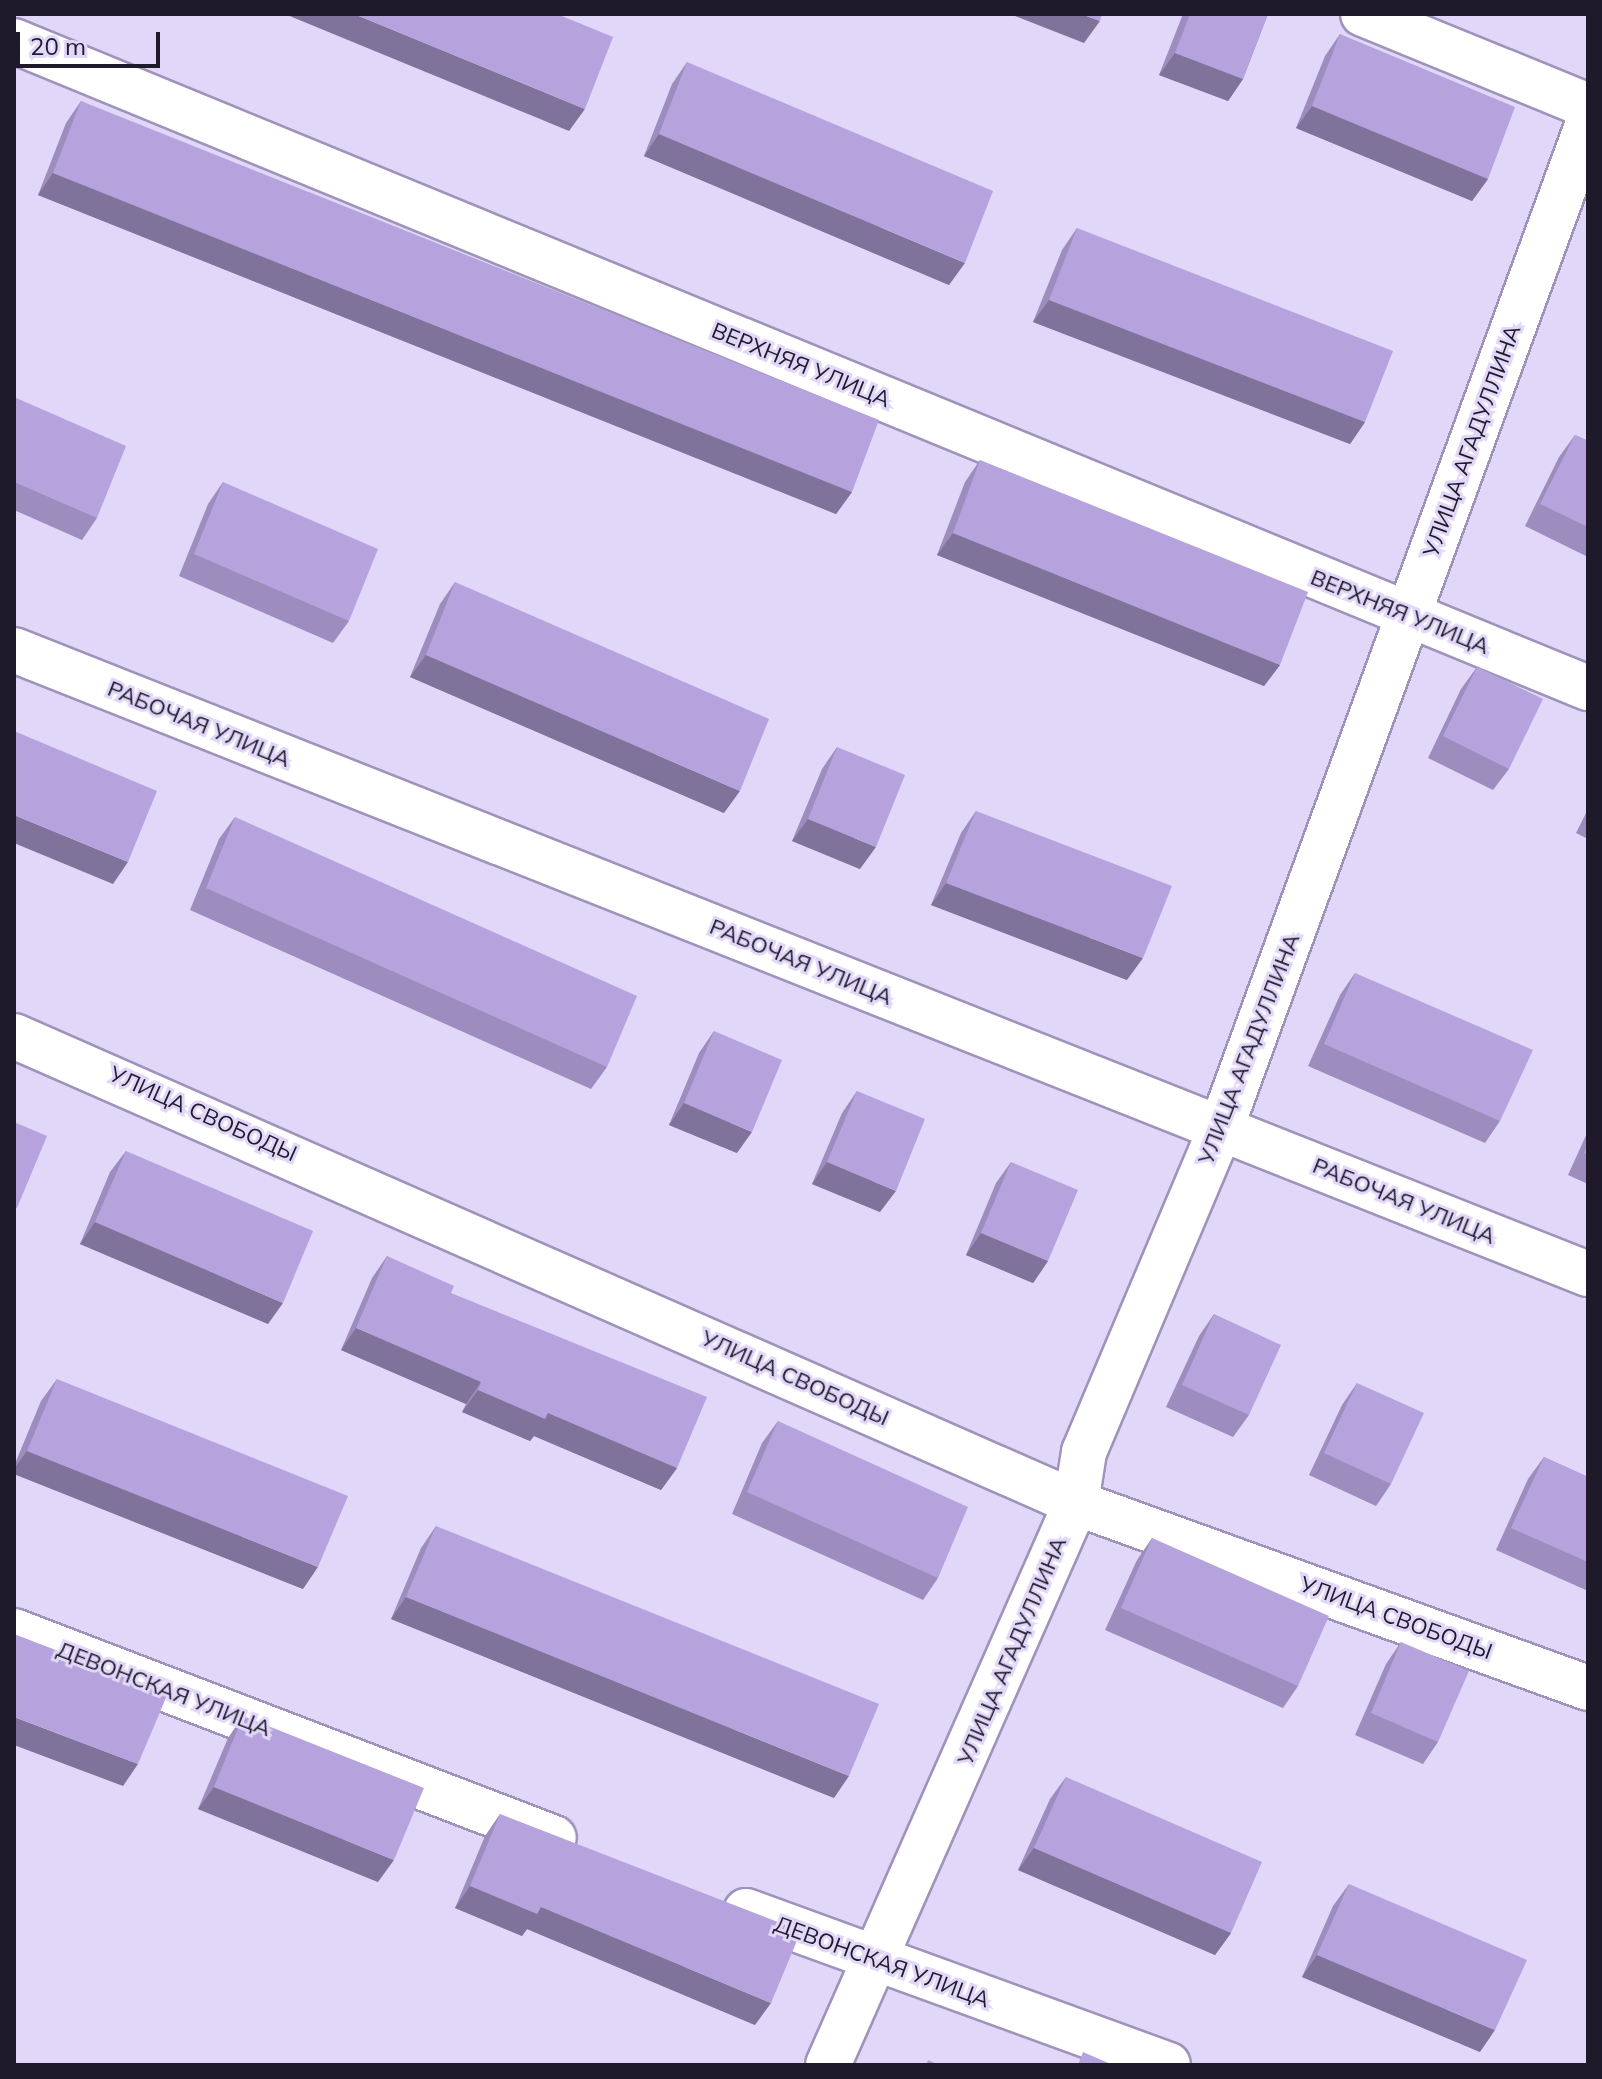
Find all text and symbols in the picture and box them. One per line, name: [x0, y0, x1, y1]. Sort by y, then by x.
scale bar: [20, 16, 164, 66]
text: 20 m: [30, 31, 86, 61]
street label: ВЕРХНЯЯ УЛИЦА: [708, 317, 894, 413]
street label: УЛИЦА АГАДУЛЛИНА: [1418, 321, 1526, 561]
street label: ВЕРХНЯЯ УЛИЦА: [1307, 564, 1493, 660]
street label: РАБОЧАЯ УЛИЦА: [104, 675, 294, 773]
street label: РАБОЧАЯ УЛИЦА: [706, 913, 896, 1011]
street label: УЛИЦА АГАДУЛЛИНА: [1193, 930, 1305, 1168]
street label: УЛИЦА СВОБОДЫ: [105, 1061, 301, 1167]
street label: РАБОЧАЯ УЛИЦА: [1309, 1152, 1499, 1250]
street label: УЛИЦА СВОБОДЫ: [697, 1325, 893, 1431]
street label: УЛИЦА АГАДУЛЛИНА: [952, 1533, 1072, 1769]
street label: УЛИЦА СВОБОДЫ: [1296, 1571, 1496, 1665]
street label: ДЕВОНСКАЯ УЛИЦА: [53, 1636, 275, 1742]
street label: ДЕВОНСКАЯ УЛИЦА: [771, 1911, 993, 2013]

